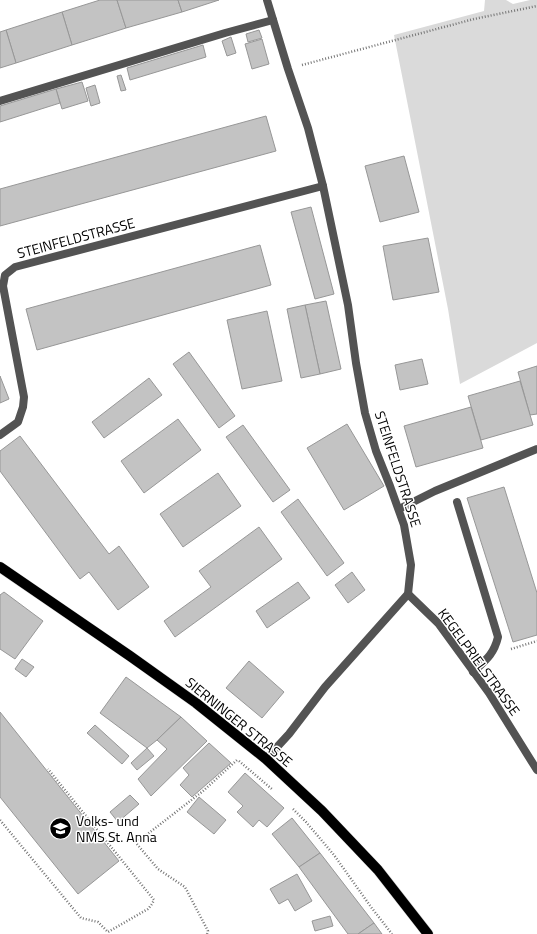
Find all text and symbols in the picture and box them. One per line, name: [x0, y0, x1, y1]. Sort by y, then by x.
street label: STEINFELDSTRASSE: [15, 212, 137, 263]
street label: STEINFELDSTRASSE: [370, 408, 427, 530]
street label: KEGELPRIELSTRASSE: [433, 604, 526, 720]
street label: SIERNINGER STRASSE: [181, 672, 298, 772]
place label: Volks- und NMS St. Anna: [76, 810, 157, 847]
school or university icon: Volks- und NMS St. Anna: [47, 816, 73, 842]

